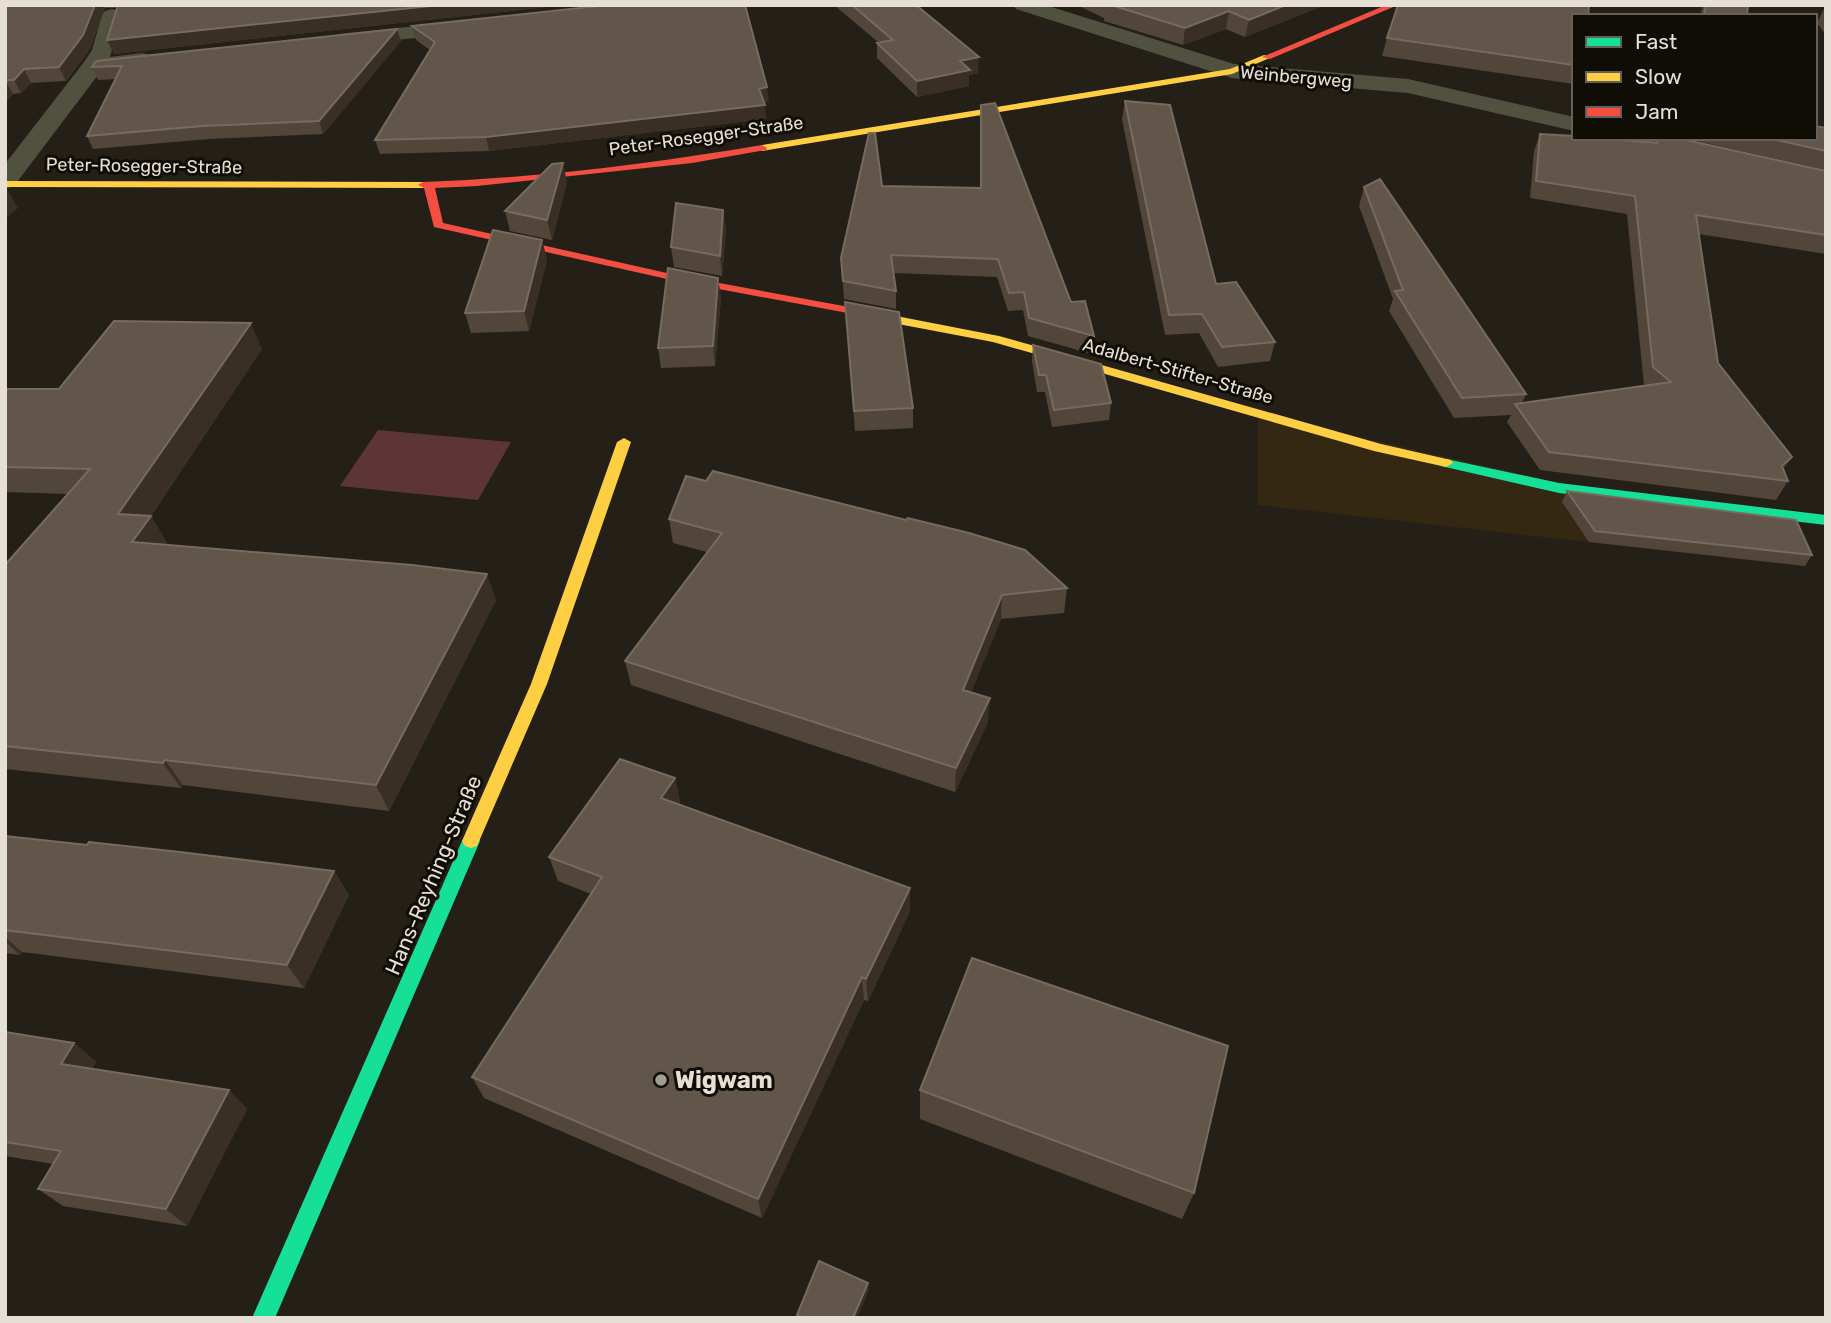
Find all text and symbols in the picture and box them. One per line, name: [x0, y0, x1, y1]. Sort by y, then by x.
legend: [1572, 14, 1817, 140]
text: Fast: [1635, 29, 1677, 54]
street label: Weinbergweg: [1239, 61, 1353, 93]
text: Slow: [1635, 64, 1682, 89]
text: Jam: [1635, 99, 1679, 124]
street label: Peter-Rosegger-Straße: [607, 111, 805, 161]
street label: Peter-Rosegger-Straße: [46, 153, 242, 179]
street label: Adalbert-Stifter-Straße: [1080, 333, 1276, 409]
street label: Hans-Reyhing-Straße: [380, 772, 486, 978]
place label: Wigwam: [675, 1066, 773, 1094]
marker: Wigwam: [653, 1072, 669, 1088]

